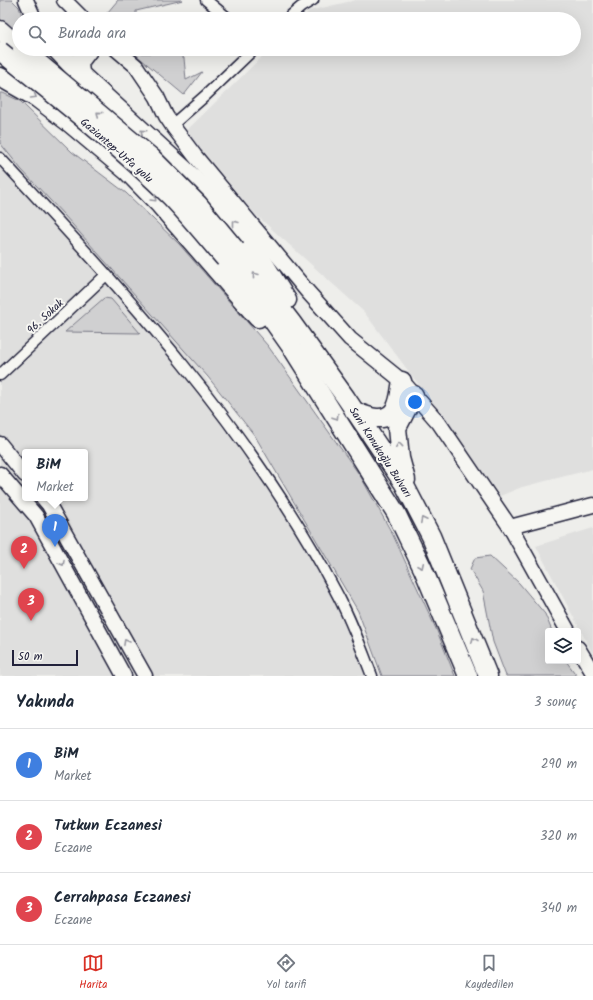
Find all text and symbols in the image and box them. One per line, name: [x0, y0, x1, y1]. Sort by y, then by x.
search box: [12, 12, 581, 56]
text: Burada ara: [58, 22, 126, 46]
icon: search: [26, 23, 48, 45]
one-way arrow: [30, 92, 37, 99]
one-way arrow: [97, 111, 104, 118]
street label: Gaziantep-Urfa yolu: [76, 114, 157, 188]
one-way arrow: [140, 129, 148, 136]
one-way arrow: [149, 194, 157, 201]
one-way arrow: [233, 220, 240, 227]
one-way arrow: [253, 272, 260, 279]
street label: 96. Sokak: [23, 294, 69, 339]
your location: [405, 392, 425, 412]
street label: Sani Konukoğlu Bulvarı: [344, 403, 417, 502]
one-way arrow: [331, 413, 338, 420]
one-way arrow: [395, 442, 404, 448]
popup: [22, 449, 88, 501]
text: BiM: [36, 453, 61, 477]
text: Market: [36, 477, 74, 498]
pin: 1: [42, 514, 68, 547]
one-way arrow: [420, 517, 427, 525]
pin: 2: [11, 536, 37, 569]
one-way arrow: [57, 559, 64, 566]
one-way arrow: [416, 561, 424, 569]
pin: 3: [18, 588, 44, 621]
map controls: [545, 628, 581, 664]
button: layers: [545, 628, 581, 664]
one-way arrow: [470, 636, 478, 643]
one-way arrow: [123, 639, 130, 646]
scale bar: [12, 648, 78, 667]
text: 50 m: [18, 648, 43, 666]
text: Yakında: [16, 689, 74, 716]
text: 3 sonuç: [534, 692, 577, 713]
text: BiM: [54, 742, 79, 766]
text: 1: [27, 754, 31, 775]
text: 290 m: [541, 754, 577, 775]
text: Market: [54, 766, 92, 787]
text: Tutkun Eczanesi: [54, 814, 162, 838]
text: 2: [25, 826, 33, 847]
text: 320 m: [540, 826, 577, 847]
text: Eczane: [54, 838, 92, 859]
text: Cerrahpasa Eczanesi: [54, 886, 191, 910]
text: 3: [25, 898, 33, 919]
text: 340 m: [540, 898, 577, 919]
text: Eczane: [54, 910, 92, 931]
tab: Harita: [79, 952, 108, 994]
tab: Yol tarifi: [266, 952, 306, 994]
tab: Kaydedilen: [465, 952, 514, 994]

